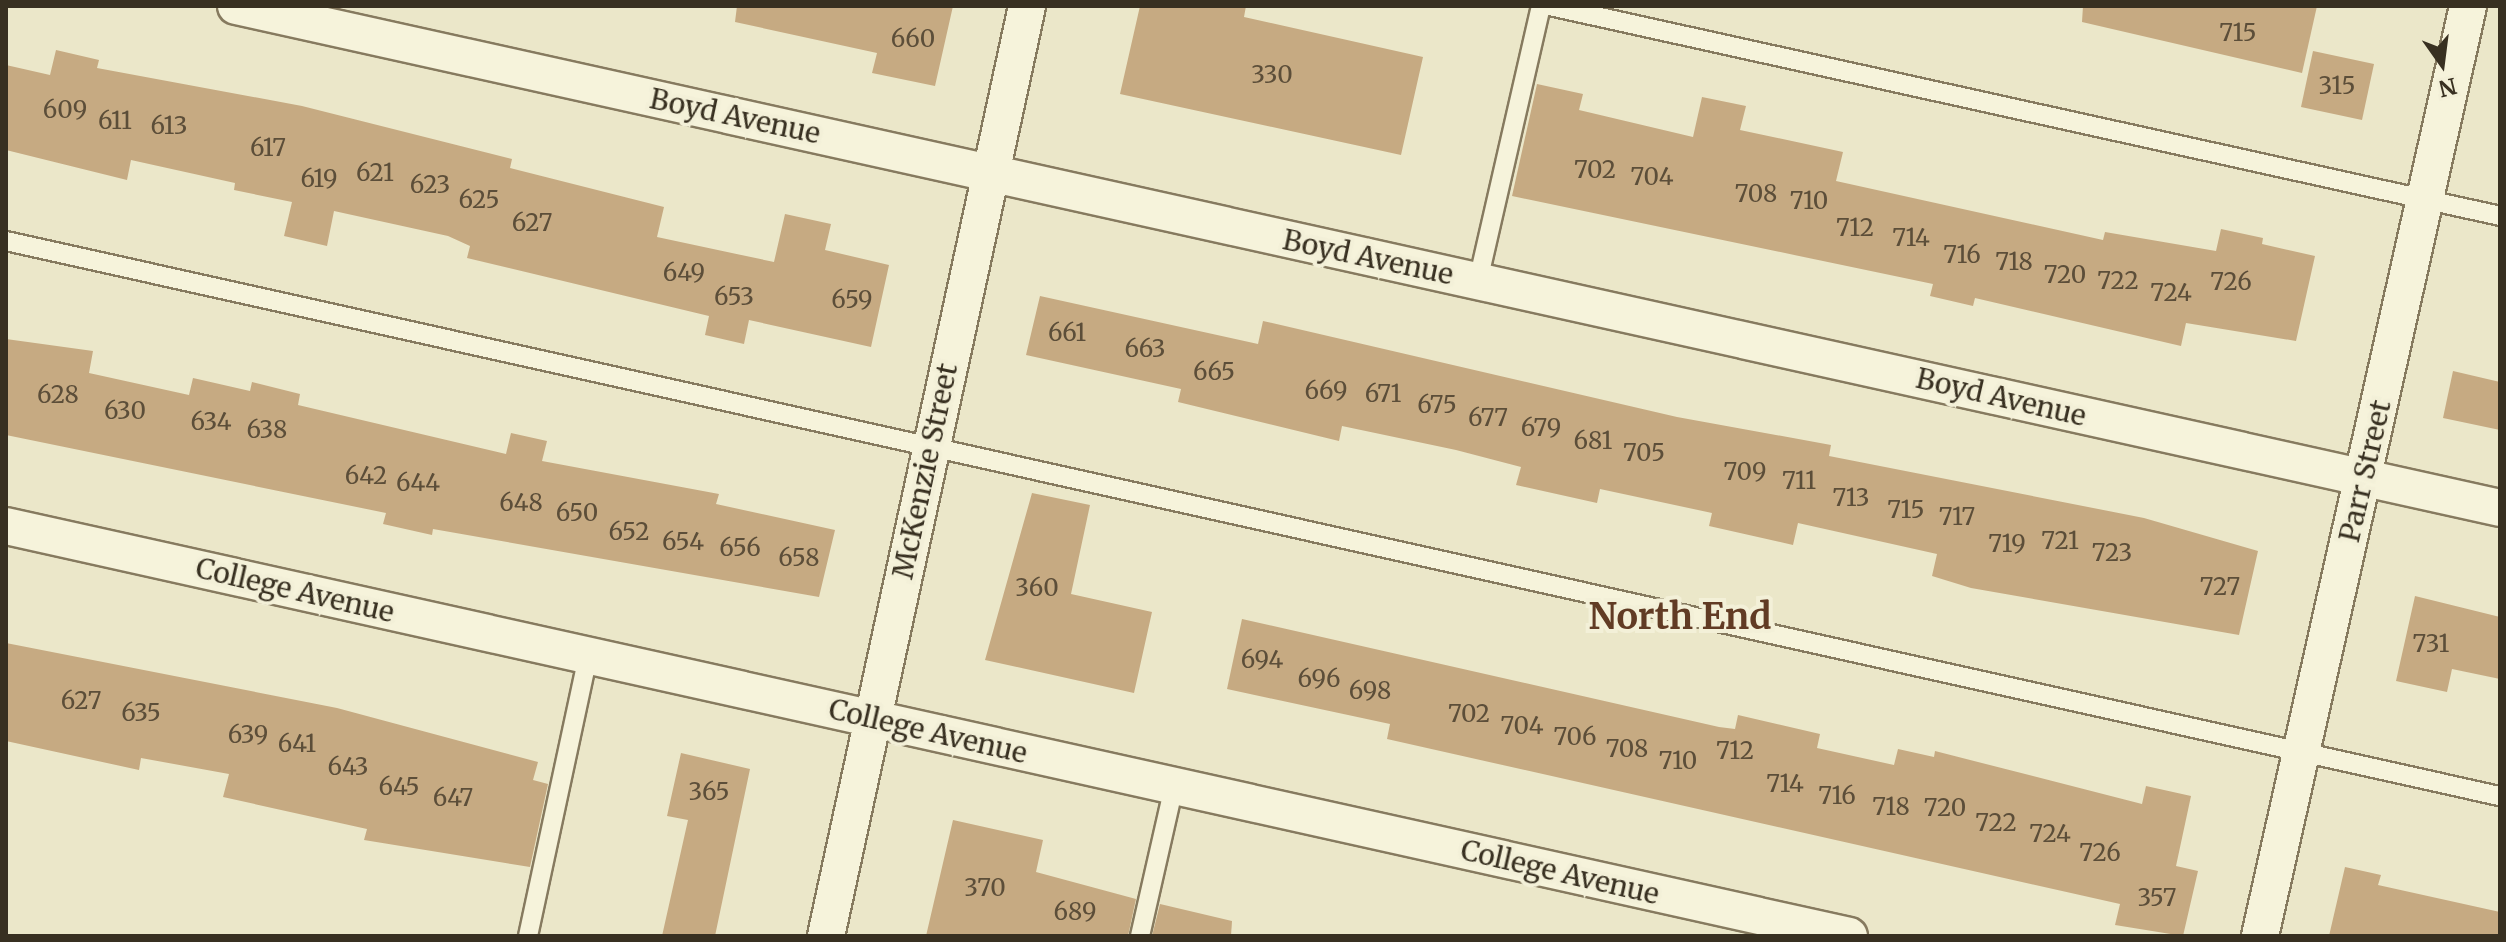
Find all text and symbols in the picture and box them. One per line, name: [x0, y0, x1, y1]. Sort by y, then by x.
house number: 715: [2219, 19, 2257, 47]
north arrow: [2402, 24, 2482, 104]
house number: 660: [891, 25, 935, 53]
house number: 330: [1251, 61, 1293, 89]
house number: 315: [2319, 72, 2355, 100]
text: N: [2436, 72, 2460, 103]
street label: Boyd Avenue: [647, 82, 823, 150]
house number: 609: [43, 96, 87, 124]
house number: 611: [98, 107, 132, 135]
house number: 613: [151, 112, 187, 140]
house number: 617: [250, 134, 286, 162]
house number: 702: [1574, 156, 1616, 184]
house number: 621: [356, 159, 394, 187]
house number: 704: [1631, 163, 1673, 191]
house number: 619: [300, 165, 338, 193]
house number: 623: [410, 171, 450, 199]
house number: 708: [1735, 180, 1777, 208]
house number: 625: [459, 186, 499, 214]
house number: 710: [1790, 187, 1828, 215]
house number: 627: [512, 209, 552, 237]
house number: 712: [1836, 214, 1874, 242]
street label: Boyd Avenue: [1280, 223, 1456, 291]
house number: 714: [1892, 224, 1930, 252]
house number: 716: [1943, 241, 1981, 269]
house number: 718: [1995, 248, 2033, 276]
house number: 649: [663, 259, 705, 287]
house number: 720: [2044, 261, 2086, 289]
house number: 722: [2097, 267, 2139, 295]
house number: 726: [2210, 268, 2252, 296]
house number: 724: [2150, 279, 2192, 307]
house number: 653: [714, 283, 754, 311]
house number: 659: [831, 286, 873, 314]
house number: 661: [1048, 319, 1086, 347]
house number: 663: [1124, 335, 1166, 363]
house number: 665: [1193, 358, 1235, 386]
street label: McKenzie Street: [886, 360, 964, 582]
street label: Boyd Avenue: [1913, 361, 2089, 433]
house number: 669: [1305, 377, 1347, 405]
house number: 671: [1365, 380, 1401, 408]
house number: 628: [37, 381, 79, 409]
house number: 675: [1417, 391, 1457, 419]
house number: 630: [104, 397, 146, 425]
street label: Parr Street: [2332, 397, 2398, 545]
house number: 677: [1468, 404, 1508, 432]
house number: 634: [190, 408, 232, 436]
house number: 679: [1521, 414, 1561, 442]
house number: 638: [247, 416, 287, 444]
house number: 681: [1574, 427, 1612, 455]
house number: 705: [1623, 439, 1665, 467]
house number: 709: [1724, 458, 1766, 486]
house number: 642: [345, 462, 387, 490]
house number: 711: [1782, 467, 1816, 495]
house number: 644: [396, 469, 440, 497]
house number: 713: [1832, 484, 1870, 512]
house number: 648: [499, 489, 543, 517]
house number: 715: [1887, 496, 1925, 524]
house number: 650: [556, 499, 598, 527]
house number: 717: [1939, 503, 1975, 531]
house number: 652: [609, 518, 649, 546]
house number: 721: [2041, 527, 2079, 555]
house number: 654: [662, 528, 704, 556]
house number: 719: [1988, 530, 2026, 558]
house number: 656: [719, 534, 761, 562]
house number: 723: [2092, 539, 2132, 567]
house number: 658: [778, 544, 820, 572]
street label: College Avenue: [193, 551, 397, 629]
house number: 727: [2200, 573, 2240, 601]
house number: 360: [1015, 574, 1059, 602]
district label: North End: [1588, 595, 1772, 639]
house number: 731: [2413, 630, 2449, 658]
house number: 694: [1241, 646, 1283, 674]
house number: 696: [1298, 665, 1340, 693]
house number: 698: [1349, 677, 1391, 705]
house number: 627: [61, 687, 101, 715]
street label: College Avenue: [826, 692, 1030, 770]
house number: 635: [121, 699, 161, 727]
house number: 702: [1448, 700, 1490, 728]
house number: 704: [1501, 712, 1543, 740]
house number: 639: [228, 721, 268, 749]
house number: 706: [1554, 723, 1596, 751]
house number: 641: [278, 730, 316, 758]
house number: 708: [1606, 735, 1648, 763]
house number: 712: [1716, 737, 1754, 765]
house number: 710: [1659, 747, 1697, 775]
house number: 643: [328, 753, 368, 781]
house number: 714: [1766, 770, 1804, 798]
house number: 645: [378, 773, 420, 801]
house number: 365: [689, 778, 729, 806]
house number: 716: [1818, 782, 1856, 810]
house number: 647: [433, 784, 473, 812]
house number: 718: [1872, 793, 1910, 821]
house number: 720: [1924, 794, 1966, 822]
house number: 722: [1975, 809, 2017, 837]
house number: 724: [2029, 820, 2071, 848]
street label: College Avenue: [1458, 833, 1662, 911]
house number: 726: [2079, 839, 2121, 867]
house number: 370: [964, 874, 1006, 902]
house number: 357: [2137, 884, 2177, 912]
house number: 689: [1054, 898, 1096, 926]

